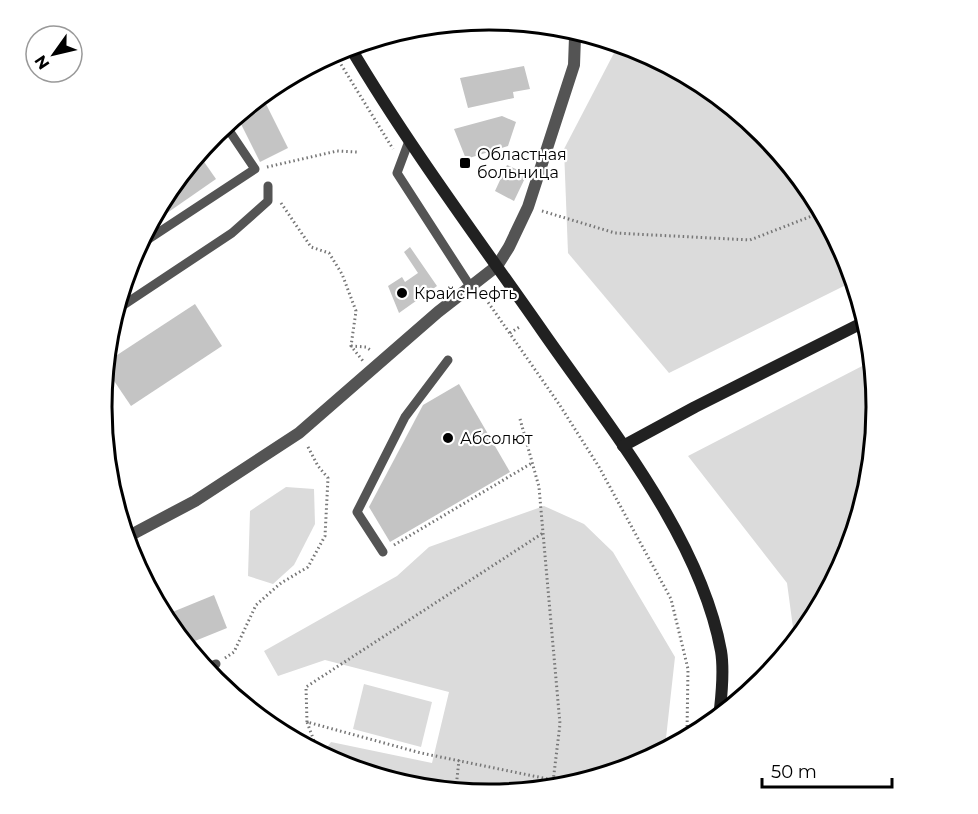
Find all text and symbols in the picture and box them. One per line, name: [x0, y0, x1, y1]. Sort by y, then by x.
north arrow: [24, 24, 84, 84]
text: N: [30, 51, 53, 73]
place label: Областная больница: [477, 145, 567, 182]
marker: Областная больница: [458, 156, 472, 170]
place label: КрайсНефть: [414, 284, 517, 303]
marker: КрайсНефть: [395, 286, 409, 300]
place label: Абсолют: [460, 429, 533, 448]
marker: Абсолют: [441, 431, 455, 445]
scale bar: [762, 751, 892, 789]
text: 50 m: [771, 761, 817, 783]

